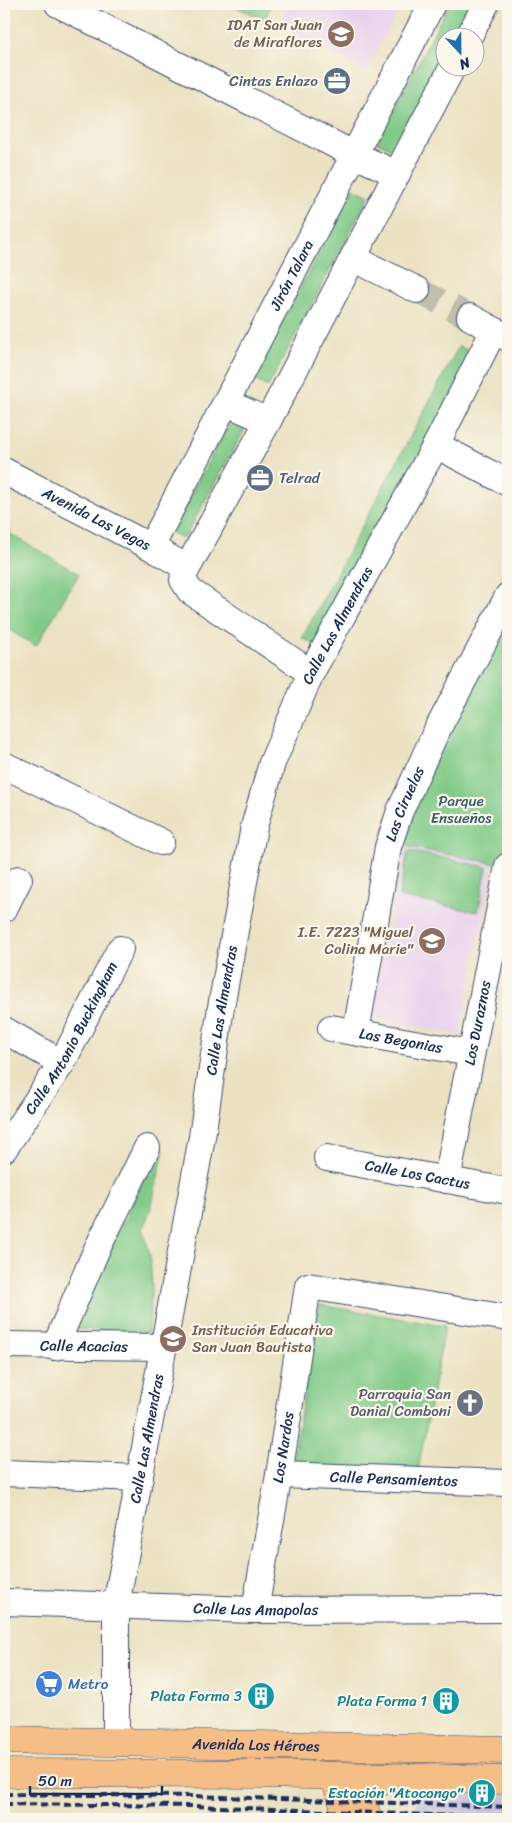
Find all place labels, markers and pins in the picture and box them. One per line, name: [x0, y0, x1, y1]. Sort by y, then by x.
place label: IDAT San Juan de Miraflores: [226, 12, 323, 55]
school or university icon: IDAT San Juan de Miraflores: [326, 19, 356, 49]
office icon: Cintas Enlazo: [322, 66, 352, 96]
place label: Cintas Enlazo: [229, 68, 318, 94]
office icon: Telrad: [245, 463, 275, 493]
place label: Telrad: [279, 465, 321, 491]
place label: I.E. 7223 "Miguel Colina Marie": [297, 919, 414, 962]
school or university icon: I.E. 7223 "Miguel Colina Marie": [417, 926, 447, 956]
place label: Institución Educativa San Juan Bautista: [191, 1317, 333, 1360]
school or university icon: Institución Educativa San Juan Bautista: [158, 1324, 188, 1354]
place label: Parroquia San Danial Comboni: [350, 1381, 452, 1424]
church icon: Parroquia San Danial Comboni: [455, 1388, 485, 1418]
supermarket icon: Metro: [34, 1669, 64, 1699]
place label: Metro: [68, 1671, 109, 1697]
building icon: Plata Forma 3: [246, 1681, 276, 1711]
place label: Plata Forma 3: [150, 1683, 242, 1709]
building icon: Plata Forma 1: [431, 1686, 461, 1716]
place label: Plata Forma 1: [337, 1688, 427, 1714]
building icon: Estación "Atocongo": [467, 1778, 497, 1808]
place label: Estación "Atocongo": [328, 1780, 464, 1806]

